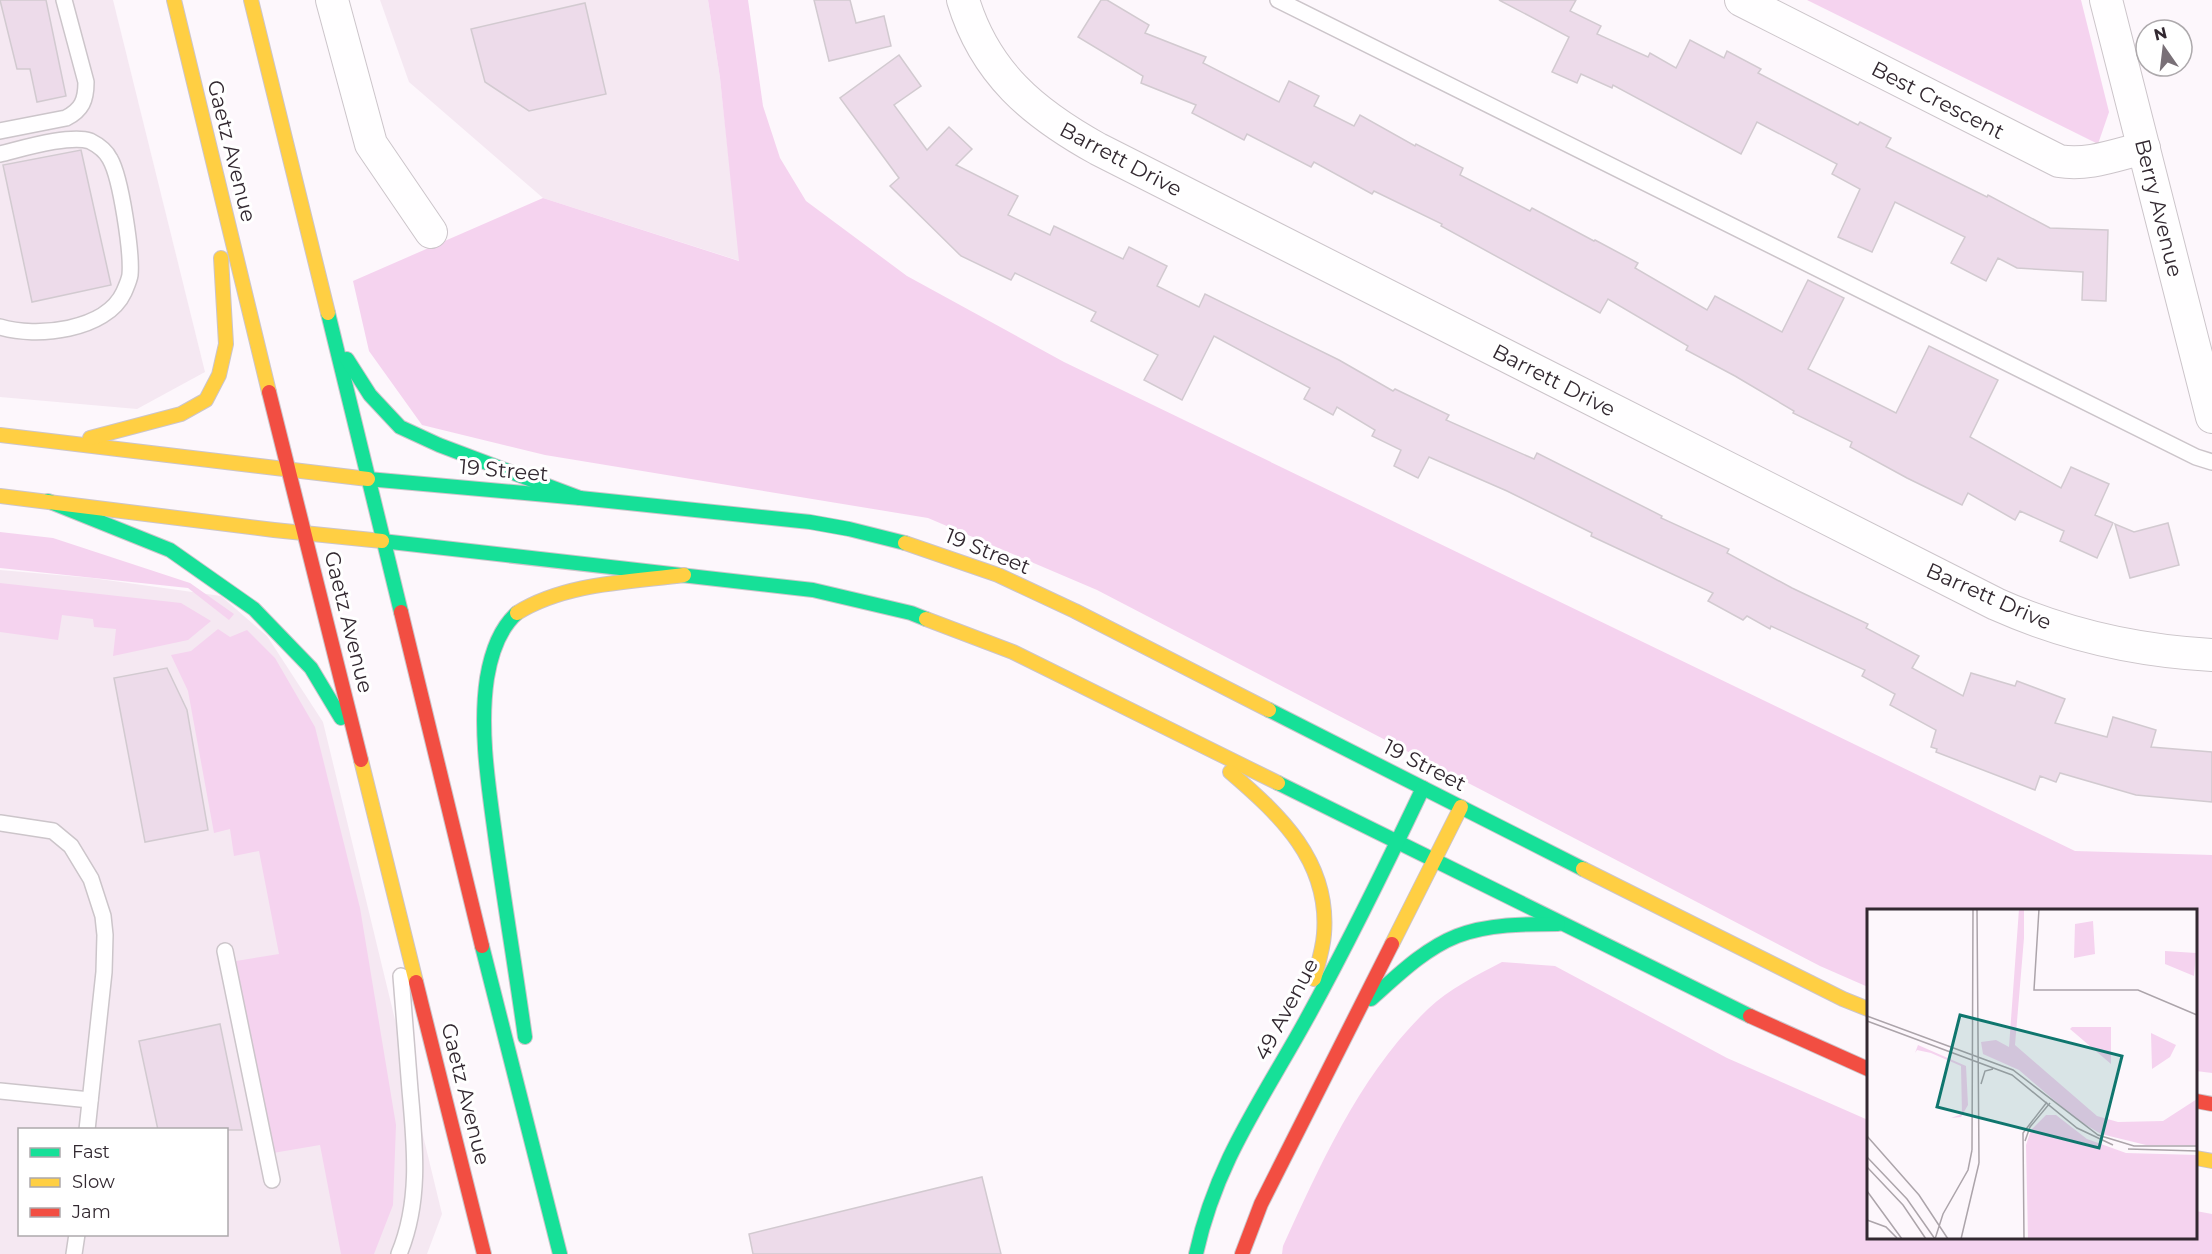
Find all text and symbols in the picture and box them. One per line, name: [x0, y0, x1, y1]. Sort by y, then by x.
north arrow: [2134, 18, 2194, 78]
text: N: [2152, 23, 2169, 45]
street label: Best Crescent: [1867, 56, 2009, 144]
street label: Gaetz Avenue: [202, 77, 262, 225]
street label: Barrett Drive: [1056, 116, 1186, 202]
street label: Berry Avenue: [2130, 136, 2188, 280]
street label: Barrett Drive: [1488, 338, 1620, 422]
street label: 19 Street: [458, 454, 550, 486]
street label: 19 Street: [942, 523, 1034, 579]
street label: Gaetz Avenue: [319, 548, 379, 696]
street label: Barrett Drive: [1922, 557, 2056, 635]
street label: 19 Street: [1380, 734, 1470, 796]
inset map: [1867, 909, 2197, 1239]
street label: 49 Avenue: [1249, 954, 1323, 1064]
street label: Gaetz Avenue: [436, 1020, 496, 1168]
legend: [18, 1128, 228, 1236]
text: Fast: [72, 1141, 110, 1163]
text: Slow: [72, 1171, 115, 1193]
text: Jam: [71, 1201, 111, 1223]

